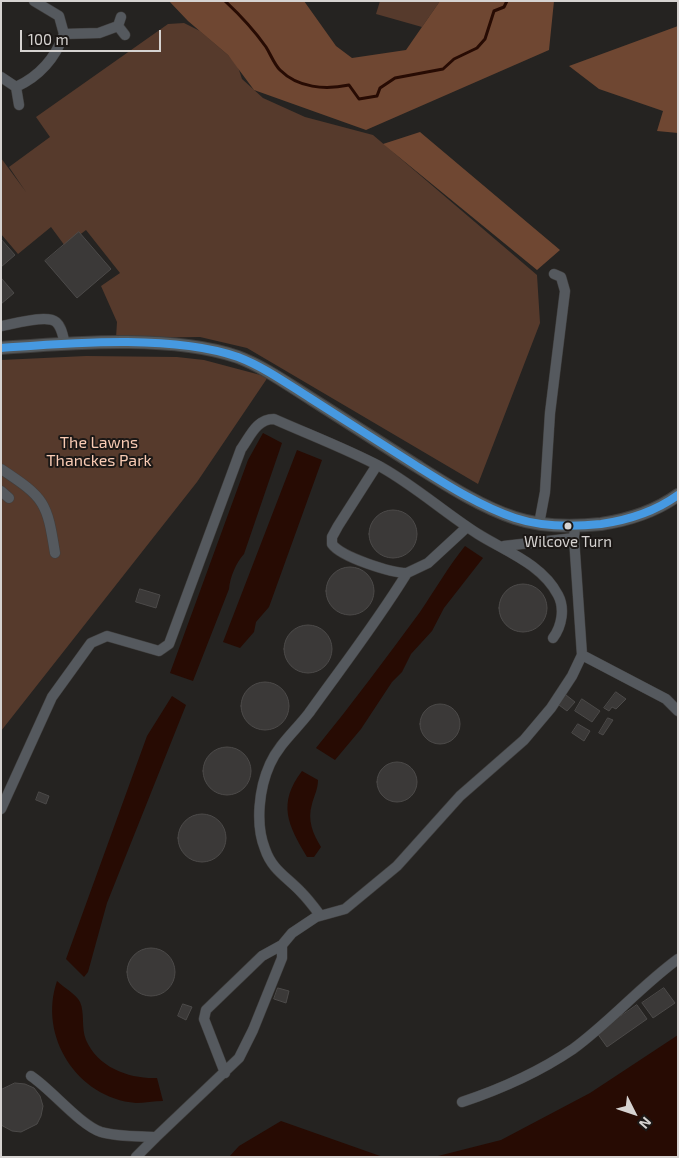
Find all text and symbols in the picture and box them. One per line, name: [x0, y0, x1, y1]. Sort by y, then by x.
scale bar: [22, 20, 164, 52]
text: 100 m: [28, 30, 69, 48]
park label: The Lawns Thanckes Park: [46, 433, 152, 471]
marker: Wilcove Turn: [563, 521, 573, 531]
place label: Wilcove Turn: [524, 533, 612, 551]
north arrow: [609, 1088, 659, 1138]
text: N: [636, 1114, 655, 1133]

